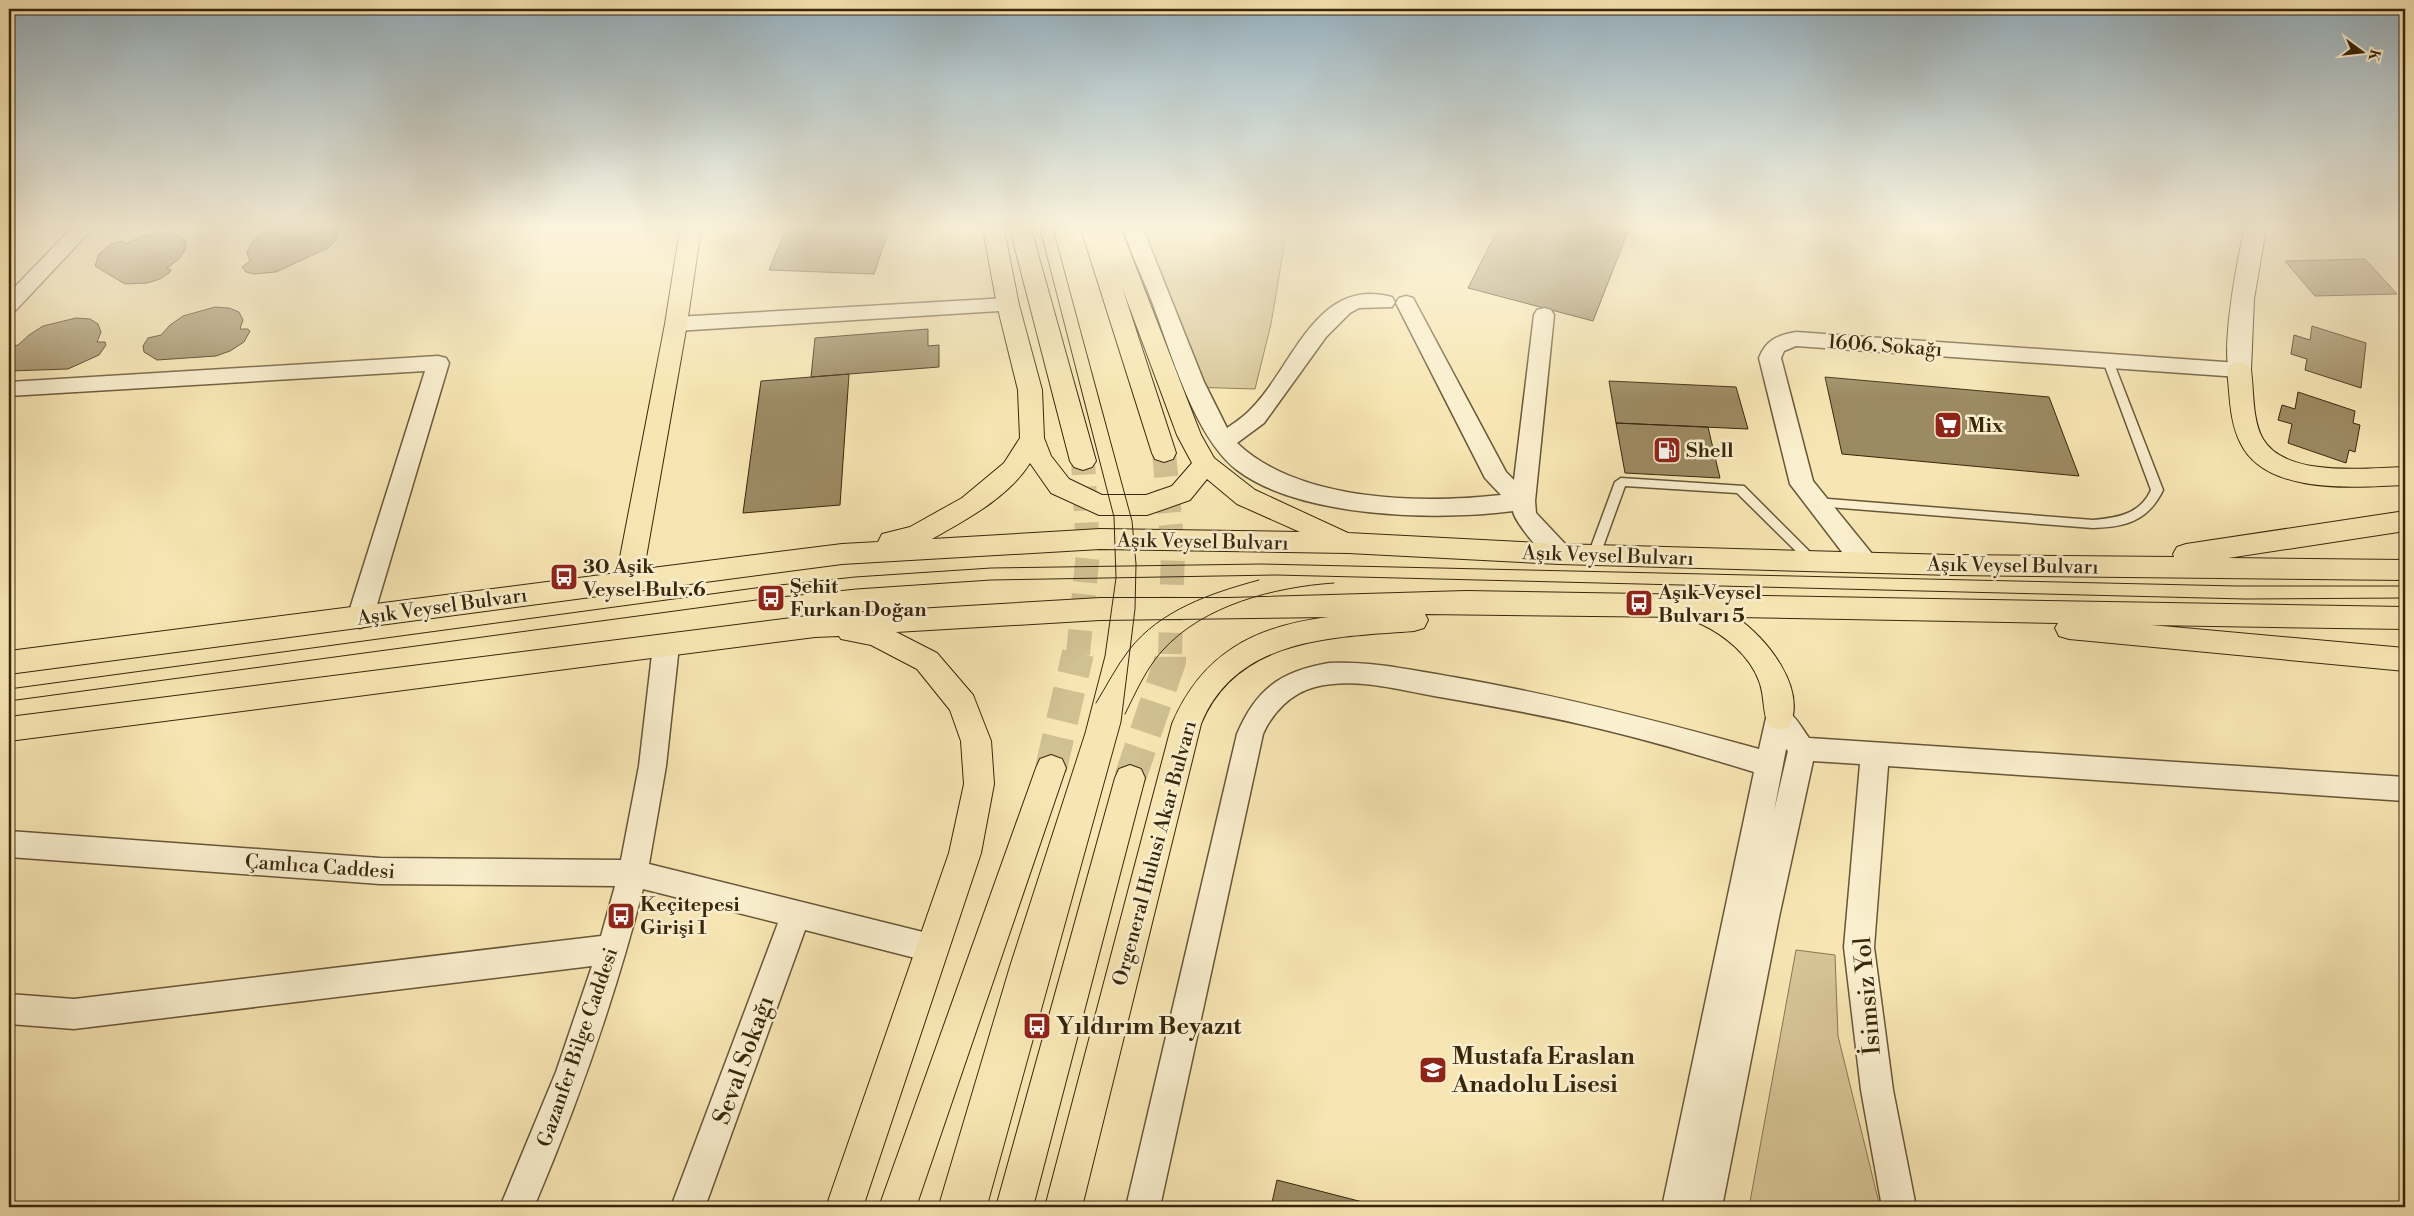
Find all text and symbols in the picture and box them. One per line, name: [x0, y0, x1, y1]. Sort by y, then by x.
north arrow: [2336, 28, 2386, 78]
text: K: [2363, 47, 2384, 64]
street label: 1606. Sokağı: [1827, 330, 1943, 363]
supermarket icon: Mix: [1933, 410, 1963, 440]
place label: Mix: [1967, 414, 2004, 439]
fuel station icon: Shell: [1652, 435, 1682, 465]
place label: Shell: [1686, 439, 1734, 464]
street label: Aşık Veysel Bulvarı: [1116, 528, 1289, 557]
street label: Aşık Veysel Bulvarı: [1521, 541, 1695, 572]
street label: Aşık Veysel Bulvarı: [1926, 552, 2099, 581]
place label: 30 Aşik Veysel Bulv.6: [582, 555, 706, 603]
bus stop icon: 30 Aşik Veysel Bulv.6: [549, 562, 579, 592]
place label: Şehit Furkan Doğan: [790, 575, 927, 623]
place label: Aşık Veysel Bulvarı 5: [1657, 581, 1762, 629]
street label: Aşık Veysel Bulvarı: [354, 583, 529, 632]
bus stop icon: Şehit Furkan Doğan: [756, 583, 786, 613]
bus stop icon: Aşık Veysel Bulvarı 5: [1624, 588, 1654, 618]
street label: Orgeneral Hulusi Akar Bulvarı: [1108, 718, 1203, 989]
street label: Çamlıca Caddesi: [244, 850, 396, 885]
place label: Keçitepesi Girişi 1: [640, 893, 740, 941]
bus stop icon: Keçitepesi Girişi 1: [606, 901, 636, 931]
street label: İsimsiz Yol: [1847, 936, 1888, 1056]
street label: Gazanfer Bilge Caddesi: [533, 944, 624, 1150]
street label: Seval Sokağı: [707, 992, 781, 1129]
bus stop icon: Yıldırım Beyazıt: [1022, 1011, 1052, 1041]
place label: Yıldırım Beyazıt: [1056, 1012, 1242, 1042]
place label: Mustafa Eraslan Anadolu Lisesi: [1451, 1042, 1635, 1100]
school or university icon: Mustafa Eraslan Anadolu Lisesi: [1418, 1055, 1448, 1085]

